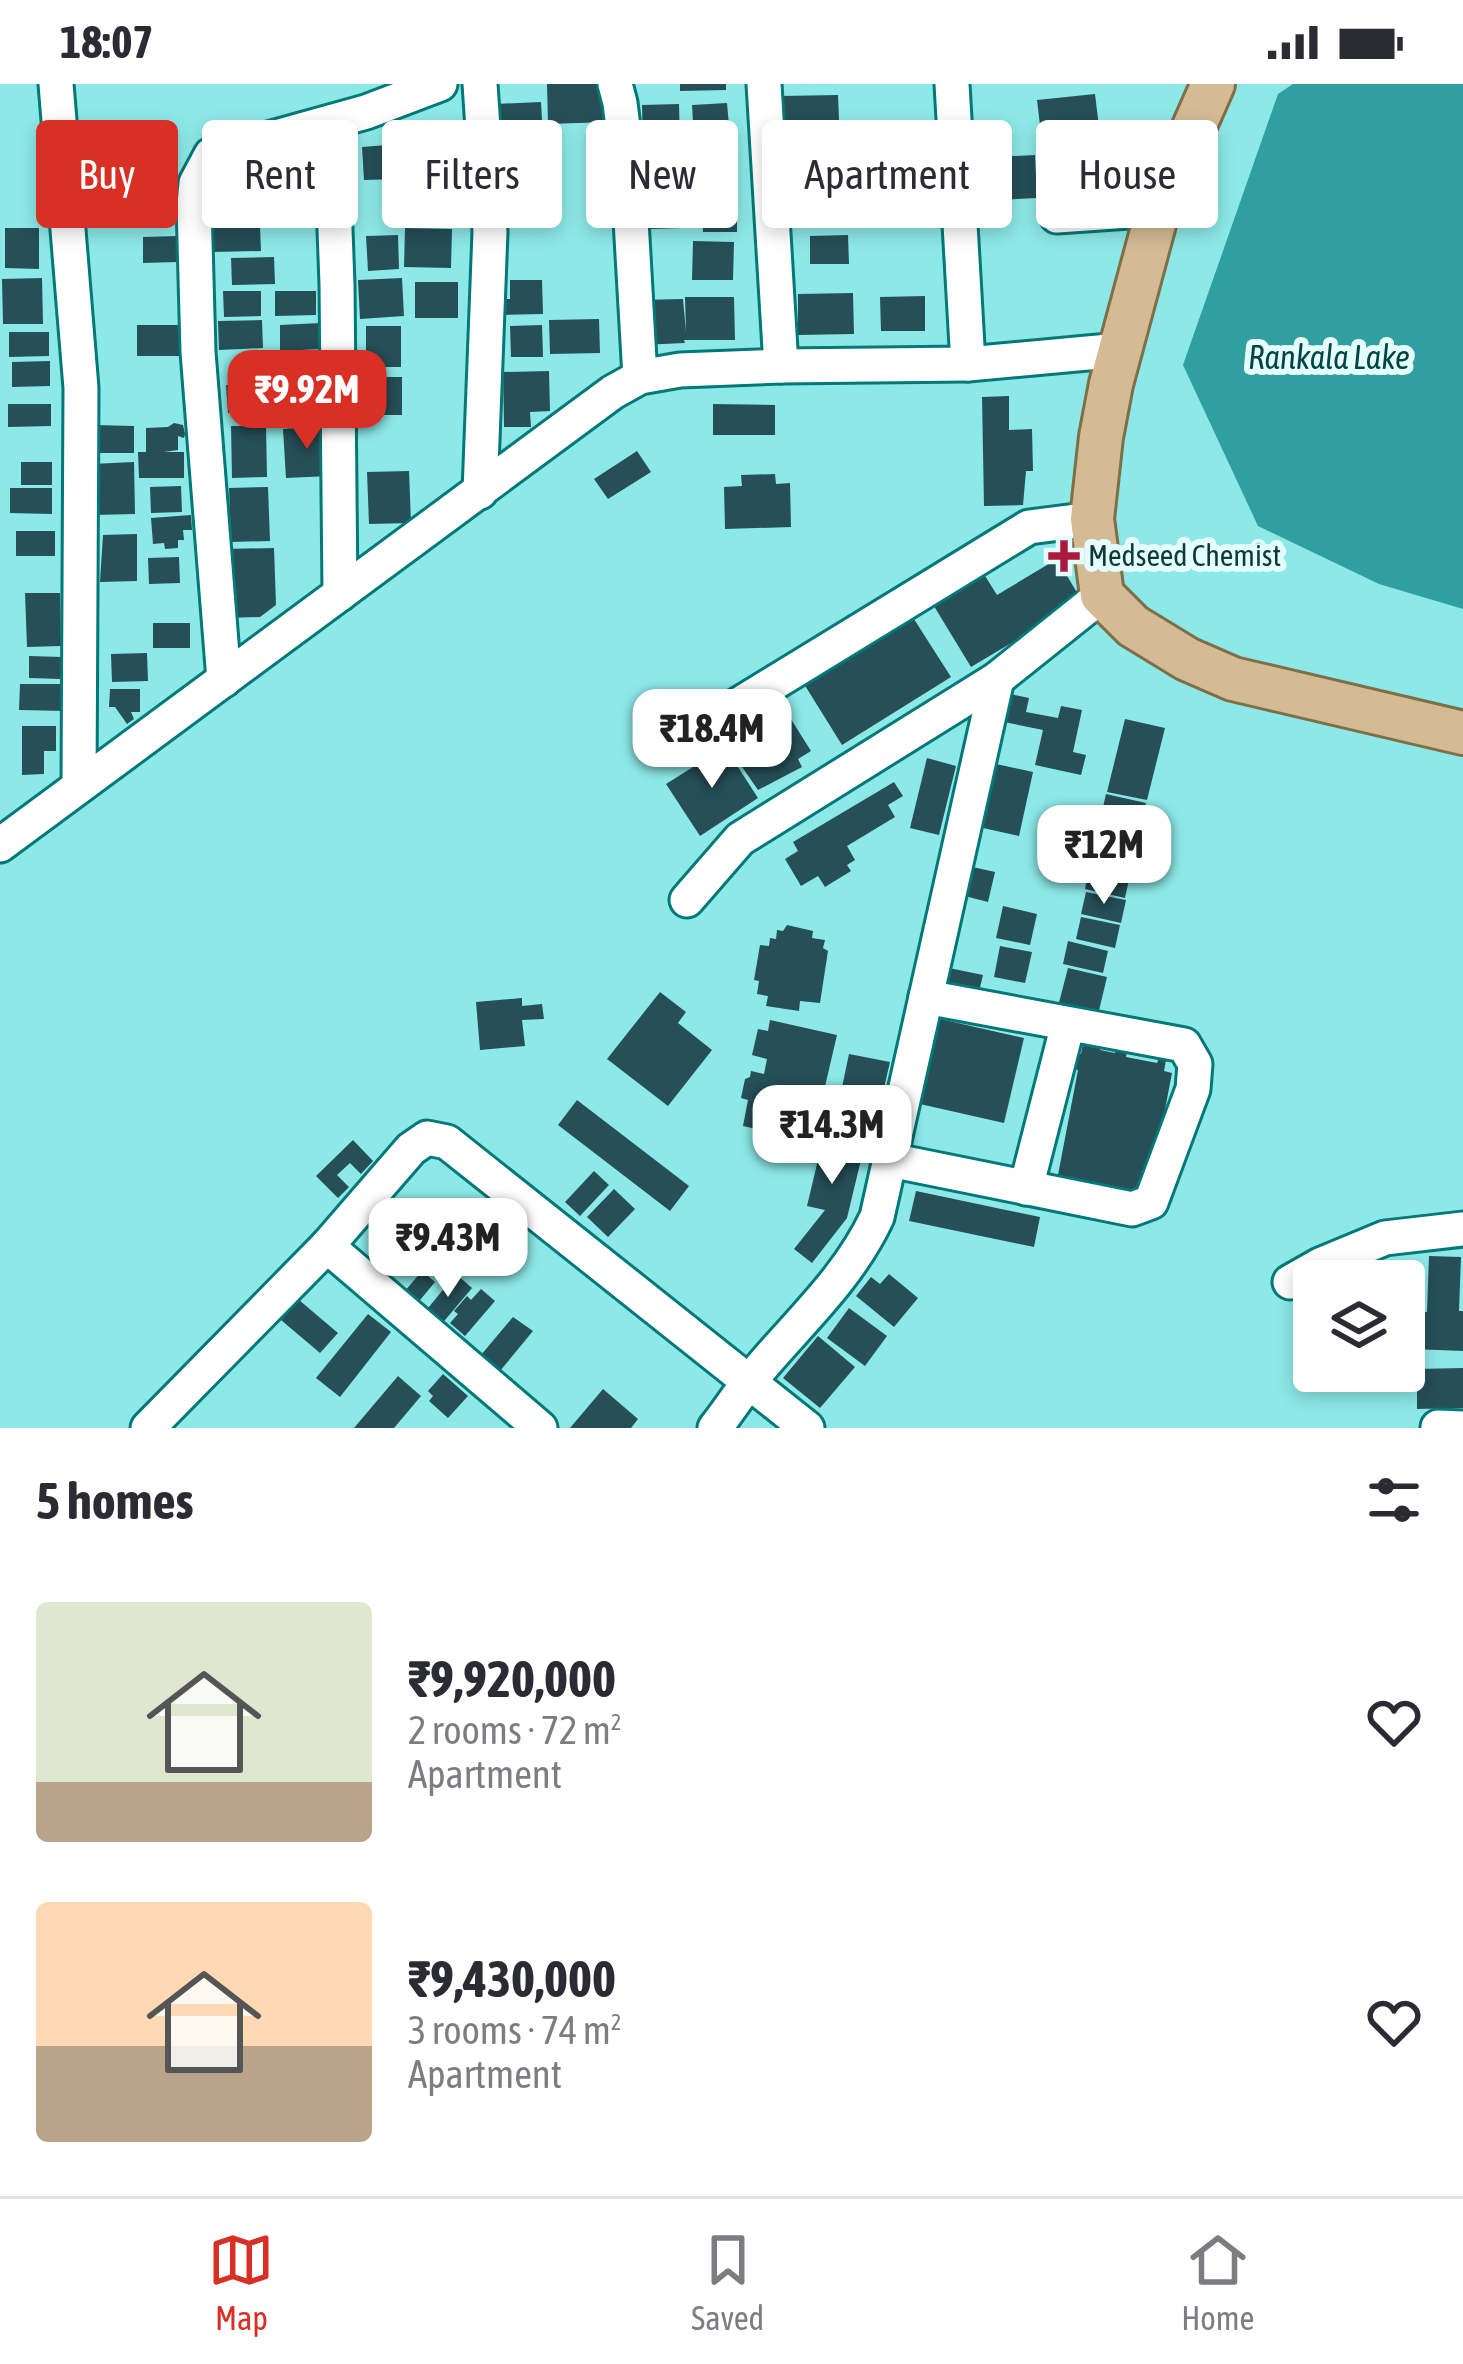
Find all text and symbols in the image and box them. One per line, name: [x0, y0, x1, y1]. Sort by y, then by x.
text: 18:07: [60, 16, 154, 68]
chip: Buy: [36, 120, 178, 228]
chip: Rent: [202, 120, 358, 228]
chip: Filters: [382, 120, 562, 228]
chip: New: [586, 120, 738, 228]
chip: Apartment: [762, 120, 1012, 228]
chip: House: [1036, 120, 1218, 228]
water label: Rankala Lake: [1248, 338, 1410, 376]
pin: ₹9.92M: [209, 350, 405, 452]
text: ₹9.92M: [255, 367, 359, 411]
place label: Medseed Chemist: [1088, 538, 1281, 572]
marker: Medseed Chemist: [1051, 543, 1077, 569]
pin: ₹18.4M: [614, 689, 810, 791]
text: ₹18.4M: [660, 706, 764, 750]
pin: ₹12M: [1033, 805, 1175, 907]
text: ₹12M: [1064, 822, 1144, 866]
pin: ₹14.3M: [734, 1085, 930, 1187]
text: ₹14.3M: [780, 1102, 884, 1146]
pin: ₹9.43M: [350, 1198, 546, 1300]
text: ₹9.43M: [396, 1215, 500, 1259]
map controls: [1293, 1260, 1425, 1392]
button: layers: [1293, 1260, 1425, 1392]
icon: filters: [1361, 1467, 1427, 1533]
text: 5 homes: [36, 1471, 194, 1530]
text: ₹9,920,000: [408, 1649, 616, 1708]
icon: home: [132, 1650, 276, 1794]
icon: heart: [1361, 1689, 1427, 1755]
text: 2 rooms · 72 m²: [408, 1708, 622, 1752]
text: Apartment: [408, 1752, 562, 1796]
text: ₹9,430,000: [408, 1949, 616, 2008]
icon: home: [132, 1950, 276, 2094]
icon: heart: [1361, 1989, 1427, 2055]
text: 3 rooms · 74 m²: [408, 2008, 622, 2052]
text: Apartment: [408, 2052, 562, 2096]
tab: Map: [208, 2227, 274, 2337]
tab: Saved: [691, 2227, 764, 2337]
tab: Home: [1181, 2227, 1255, 2337]

